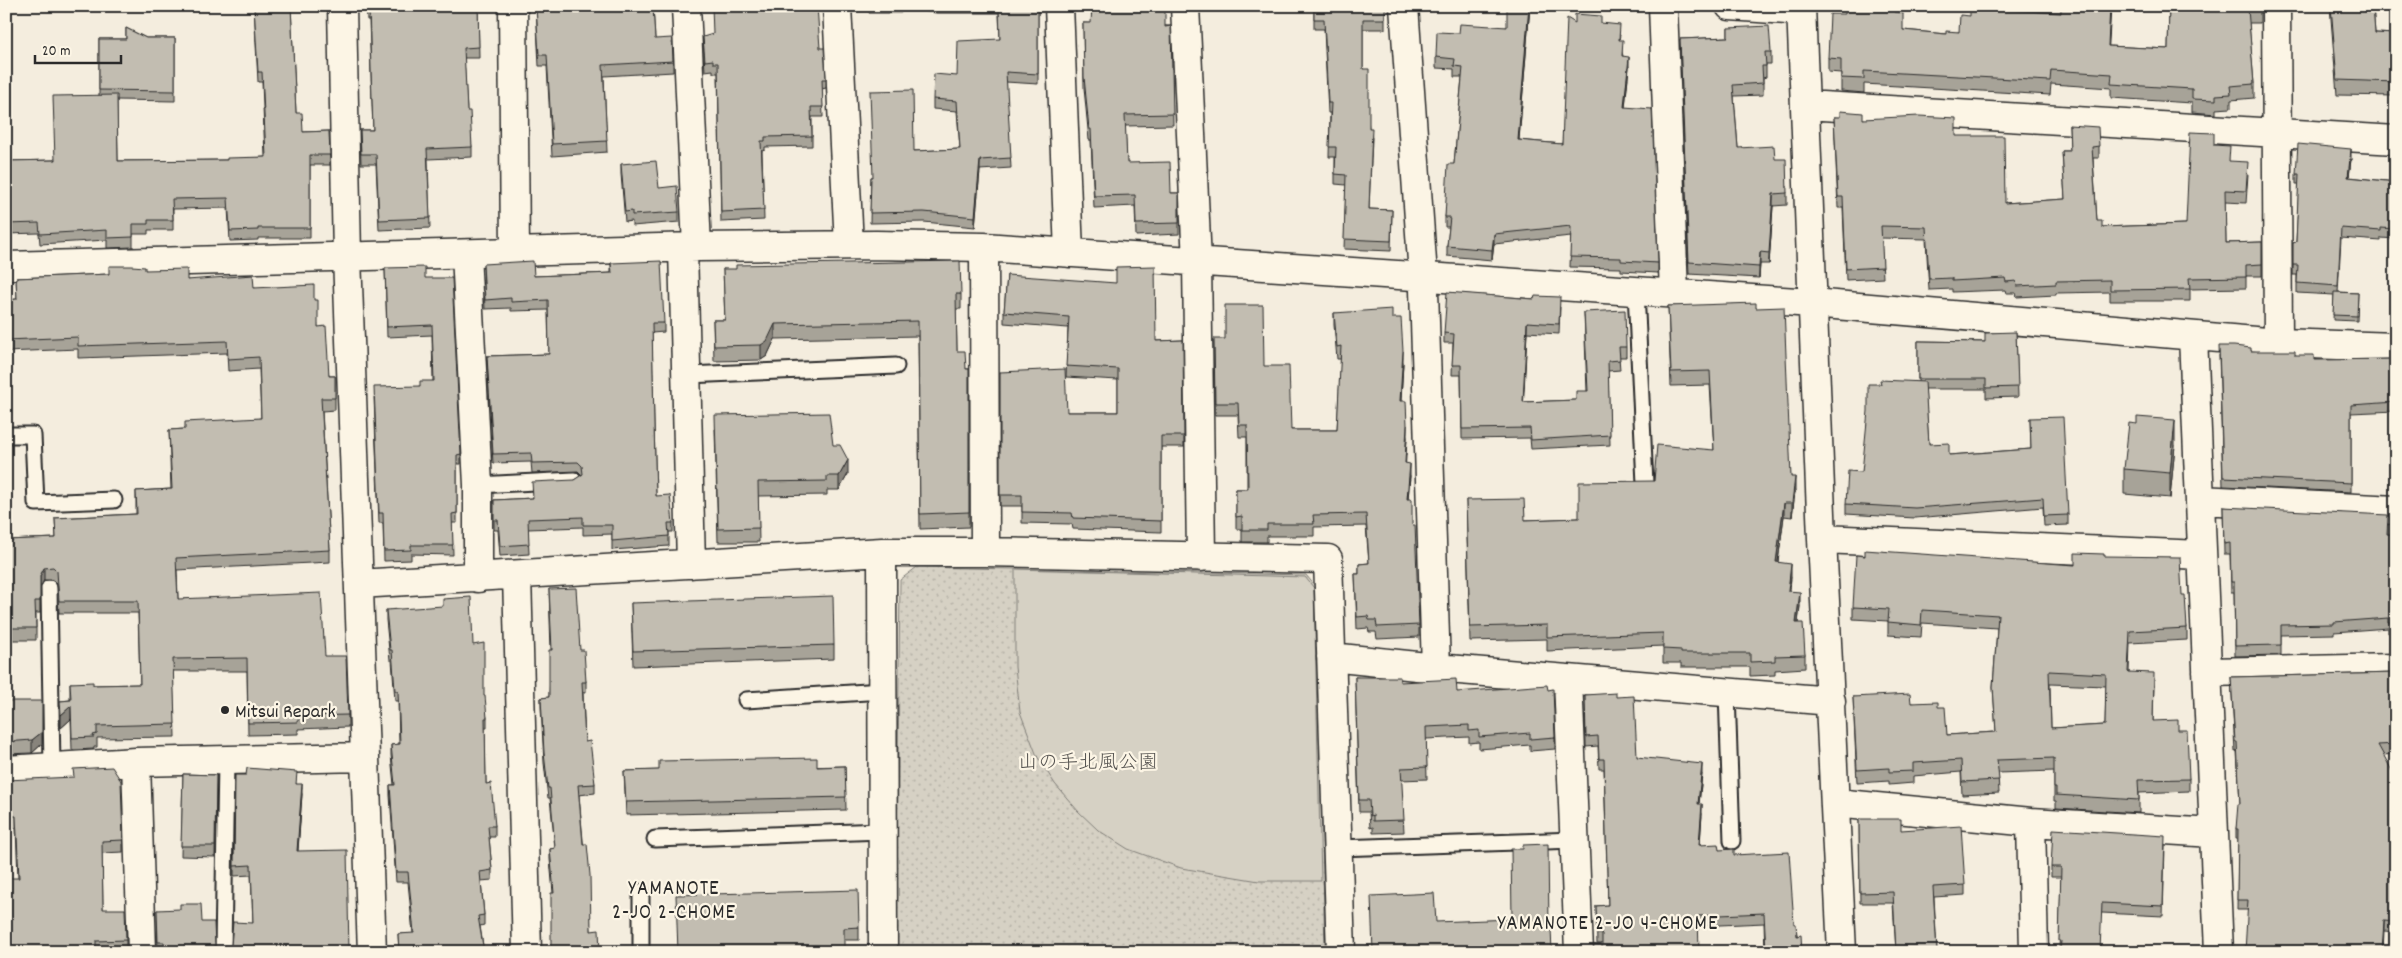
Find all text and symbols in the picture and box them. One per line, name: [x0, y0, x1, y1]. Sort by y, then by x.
scale bar: [35, 32, 121, 64]
text: 20 m: [42, 41, 70, 63]
place label: Mitsui Repark: [235, 699, 336, 727]
marker: Mitsui Repark: [219, 704, 231, 716]
park label: 山の手北風公園: [1018, 750, 1158, 778]
district label: YAMANOTE 2-JO 2-CHOME: [612, 875, 736, 929]
district label: YAMANOTE 2-JO 4-CHOME: [1498, 910, 1718, 940]

